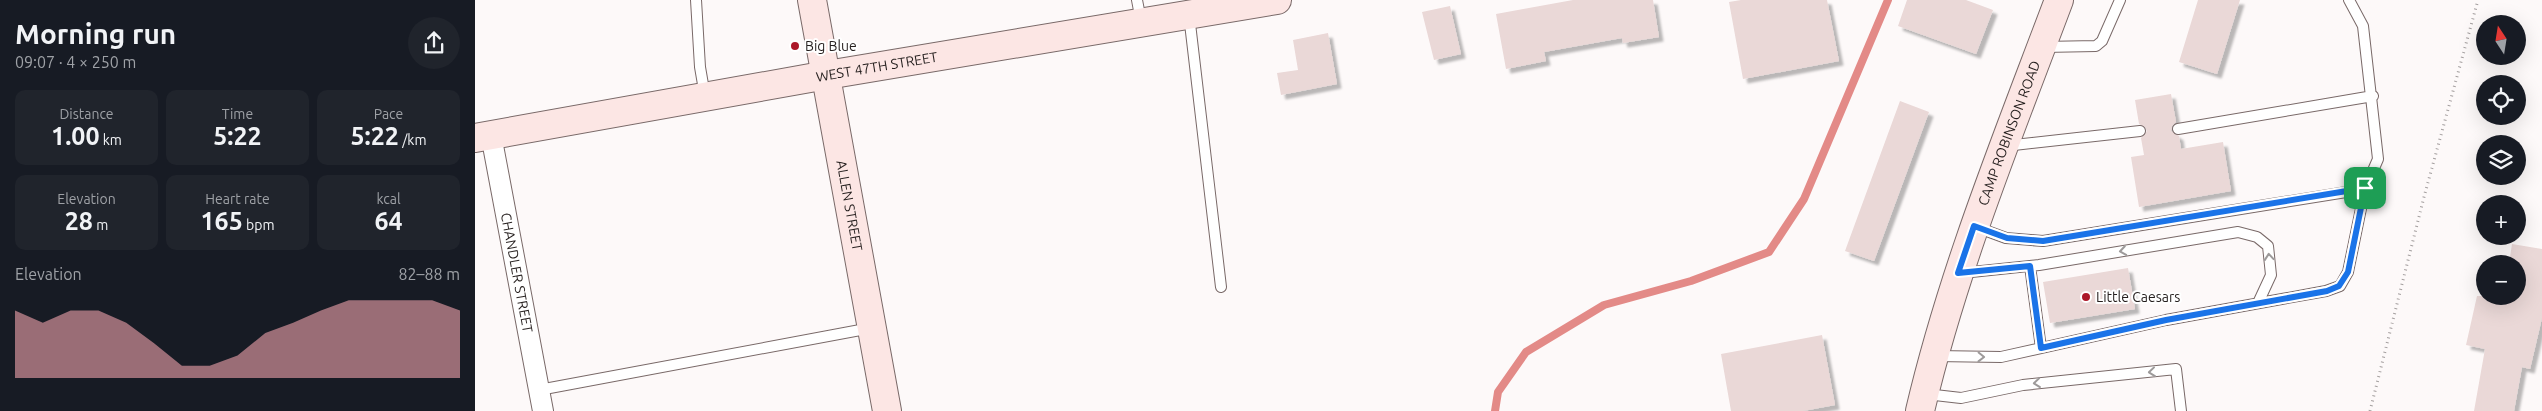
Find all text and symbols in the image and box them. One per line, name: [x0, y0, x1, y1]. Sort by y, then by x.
north arrow: [2476, 15, 2526, 65]
map controls: [2476, 15, 2526, 305]
button: share: [408, 17, 460, 69]
text: Morning run: [15, 18, 176, 49]
place label: Big Blue: [805, 38, 857, 54]
marker: Big Blue: [789, 40, 801, 52]
street label: WEST 47TH STREET: [815, 49, 939, 85]
text: 09:07 · 4 × 250 m: [15, 53, 136, 71]
street label: CAMP ROBINSON ROAD: [1975, 58, 2043, 208]
button: locate: [2476, 75, 2526, 125]
text: Distance: [59, 106, 114, 122]
text: Time: [222, 106, 253, 122]
text: Pace: [374, 106, 403, 122]
text: 1.00: [51, 122, 100, 150]
text: 5:22: [213, 122, 262, 150]
text: 5:22: [351, 122, 399, 150]
text: km: [100, 132, 122, 148]
text: /km: [399, 132, 427, 148]
button: layers: [2476, 135, 2526, 185]
street label: ALLEN STREET: [833, 159, 866, 252]
pin: [2344, 167, 2386, 209]
icon: arrive: [2351, 174, 2379, 202]
text: Elevation: [57, 191, 116, 207]
text: Heart rate: [205, 191, 270, 207]
text: kcal: [376, 191, 401, 207]
button: +: [2476, 195, 2526, 245]
text: 28: [65, 207, 93, 235]
text: 165: [201, 207, 243, 235]
text: 64: [374, 207, 403, 235]
street label: CHANDLER STREET: [498, 211, 536, 334]
text: m: [93, 217, 108, 233]
text: bpm: [243, 217, 274, 233]
one-way arrow: [2119, 246, 2127, 256]
one-way arrow: [2264, 253, 2275, 261]
button: −: [2476, 255, 2526, 305]
text: Elevation: [15, 265, 82, 283]
text: 82–88 m: [398, 265, 460, 283]
place label: Little Caesars: [2096, 289, 2180, 305]
marker: Little Caesars: [2080, 291, 2092, 303]
one-way arrow: [1978, 352, 1985, 362]
one-way arrow: [2147, 366, 2155, 377]
one-way arrow: [2033, 377, 2041, 388]

